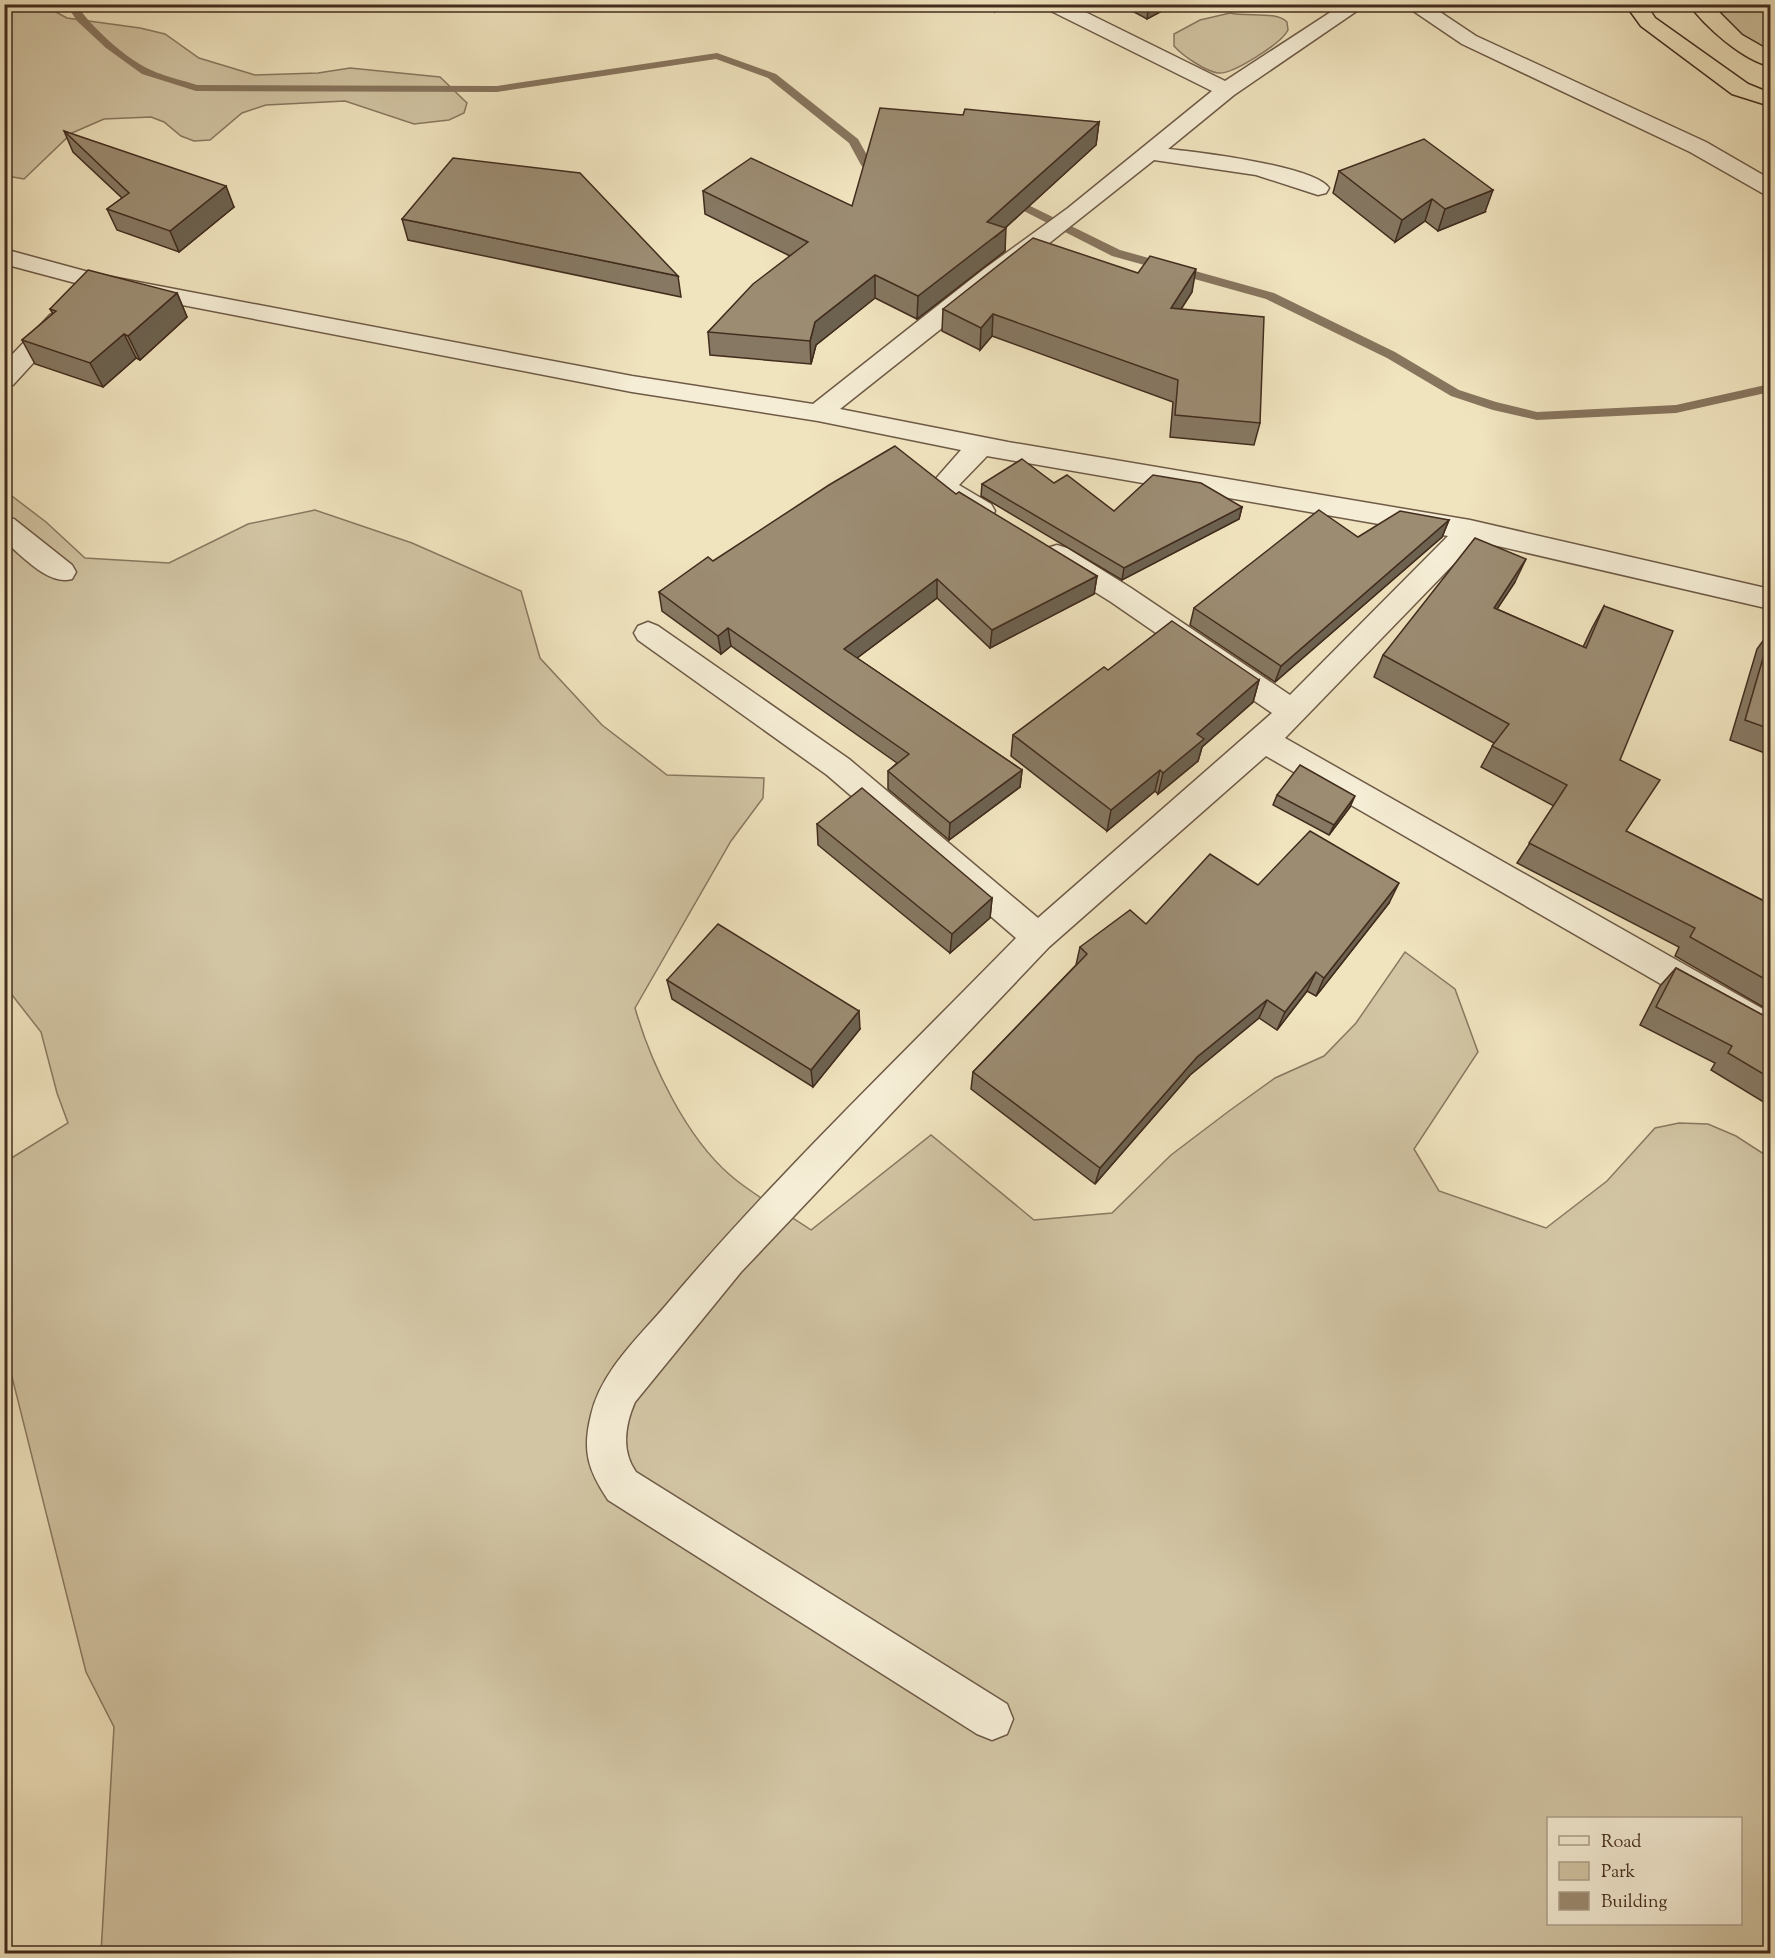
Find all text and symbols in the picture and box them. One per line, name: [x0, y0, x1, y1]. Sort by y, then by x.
legend: [1547, 1817, 1742, 1925]
text: Road: [1601, 1830, 1641, 1856]
text: Park: [1601, 1860, 1636, 1886]
text: Building: [1601, 1890, 1667, 1916]

